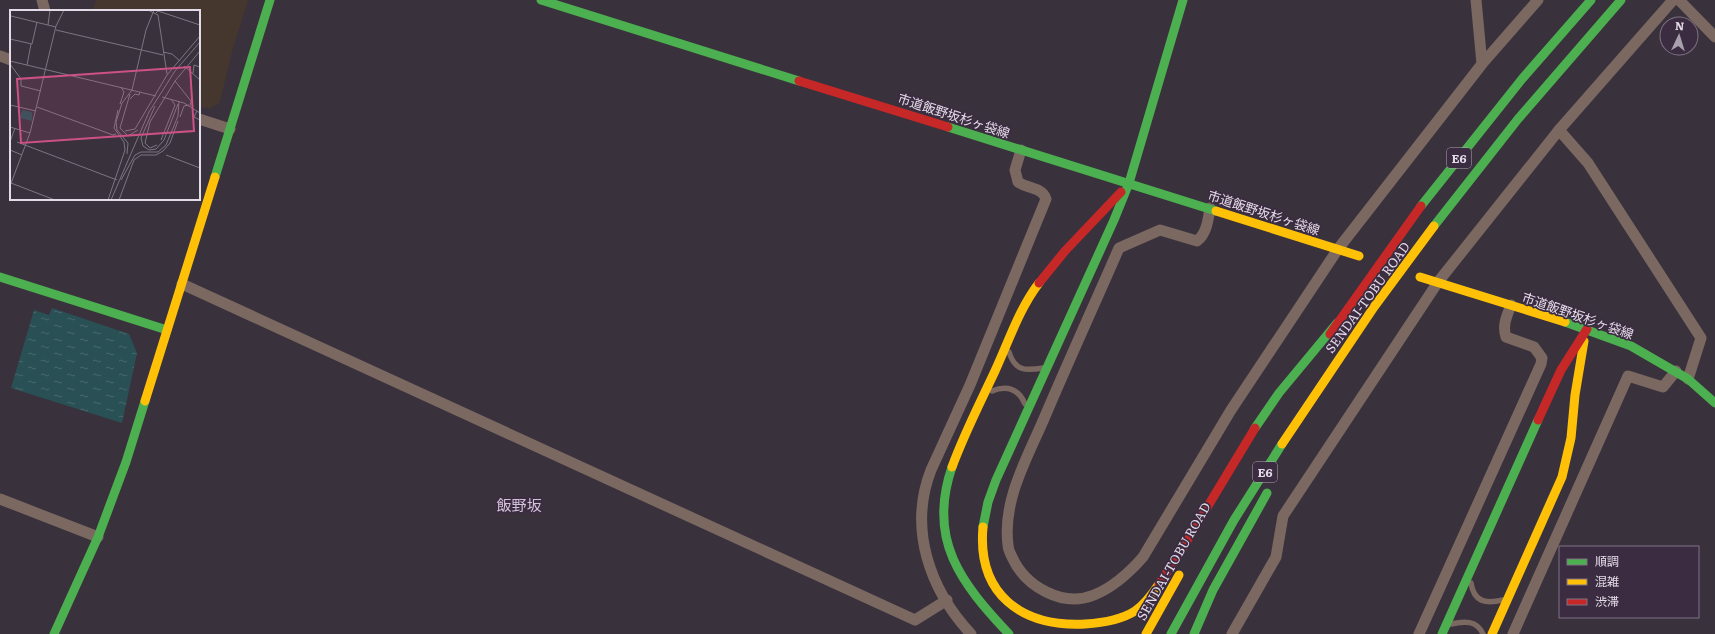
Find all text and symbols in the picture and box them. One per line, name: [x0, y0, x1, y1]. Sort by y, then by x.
inset map: [10, 10, 200, 200]
north arrow: [1659, 16, 1699, 56]
text: N: [1675, 17, 1685, 33]
street label: 市道飯野坂杉ヶ袋線: [895, 88, 1013, 142]
road number: E6: [1447, 148, 1471, 168]
street label: 市道飯野坂杉ヶ袋線: [1205, 185, 1323, 239]
street label: SENDAI-TOBU ROAD: [1320, 237, 1414, 357]
street label: 市道飯野坂杉ヶ袋線: [1520, 287, 1636, 343]
road number: E6: [1253, 462, 1277, 482]
district label: 飯野坂: [496, 493, 542, 516]
street label: SENDAI-TOBU ROAD: [1131, 498, 1215, 624]
legend: [1559, 546, 1699, 618]
text: 順調: [1595, 552, 1619, 570]
text: 混雑: [1595, 572, 1619, 590]
text: 渋滞: [1595, 592, 1619, 610]

